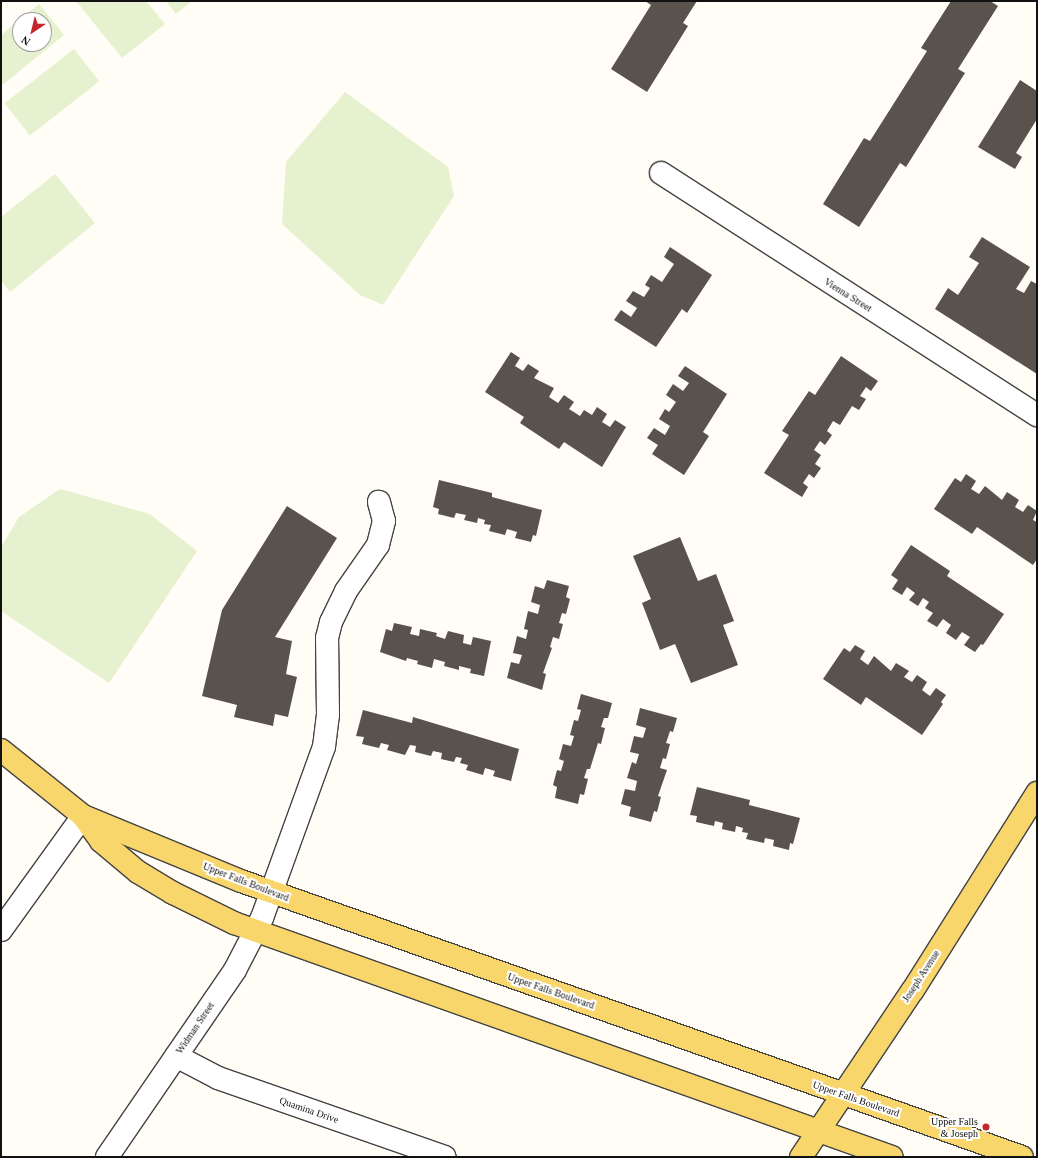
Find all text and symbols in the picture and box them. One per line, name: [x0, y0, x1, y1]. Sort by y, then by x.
north arrow: [12, 12, 52, 52]
text: N: [19, 34, 32, 48]
street label: Vienna Street: [822, 276, 874, 314]
street label: Upper Falls Boulevard: [201, 860, 291, 904]
street label: Joseph Avenue: [900, 948, 942, 1004]
street label: Upper Falls Boulevard: [506, 970, 596, 1012]
street label: Widman Street: [173, 1000, 217, 1056]
street label: Upper Falls Boulevard: [811, 1078, 901, 1120]
street label: Quamina Drive: [278, 1094, 340, 1126]
place label: Upper Falls & Joseph: [931, 1115, 978, 1138]
marker: Upper Falls & Joseph: [981, 1122, 991, 1132]

